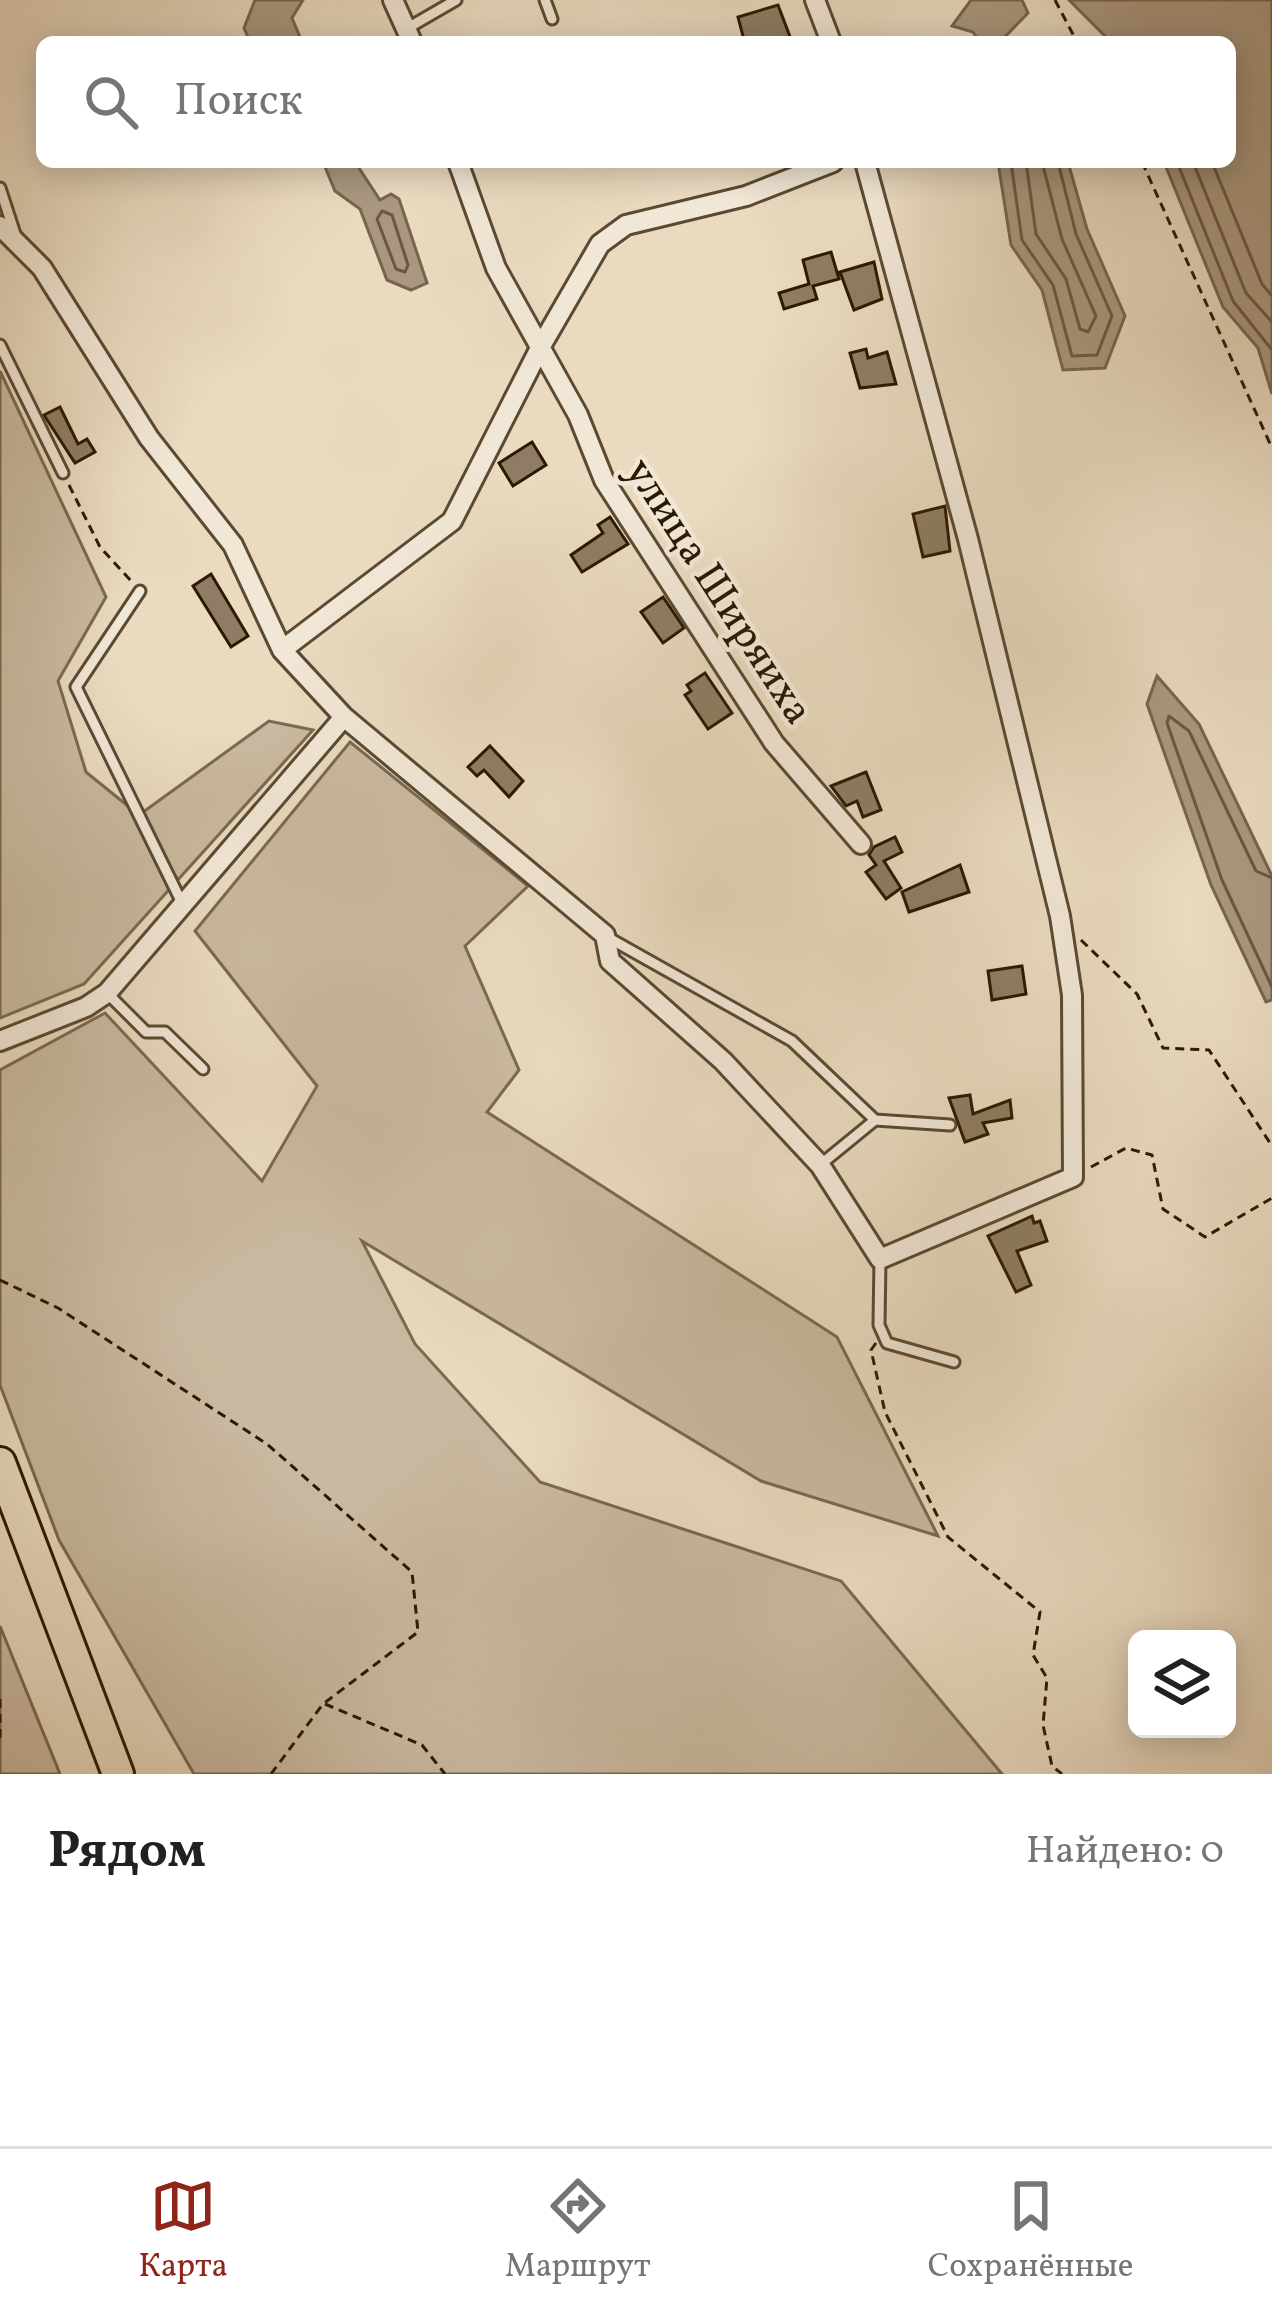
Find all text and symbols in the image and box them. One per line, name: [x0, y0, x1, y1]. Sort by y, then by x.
search box: [36, 36, 1236, 168]
icon: search: [78, 69, 144, 135]
text: Поиск: [174, 71, 303, 134]
street label: улица Ширяиха: [609, 448, 826, 737]
map controls: [1128, 1630, 1236, 1738]
button: layers: [1128, 1630, 1236, 1738]
text: Рядом: [48, 1817, 206, 1888]
text: Найдено: 0: [1026, 1825, 1224, 1879]
tab: Карта: [138, 2173, 228, 2291]
tab: Маршрут: [505, 2173, 651, 2291]
tab: Сохранённые: [928, 2173, 1133, 2291]

